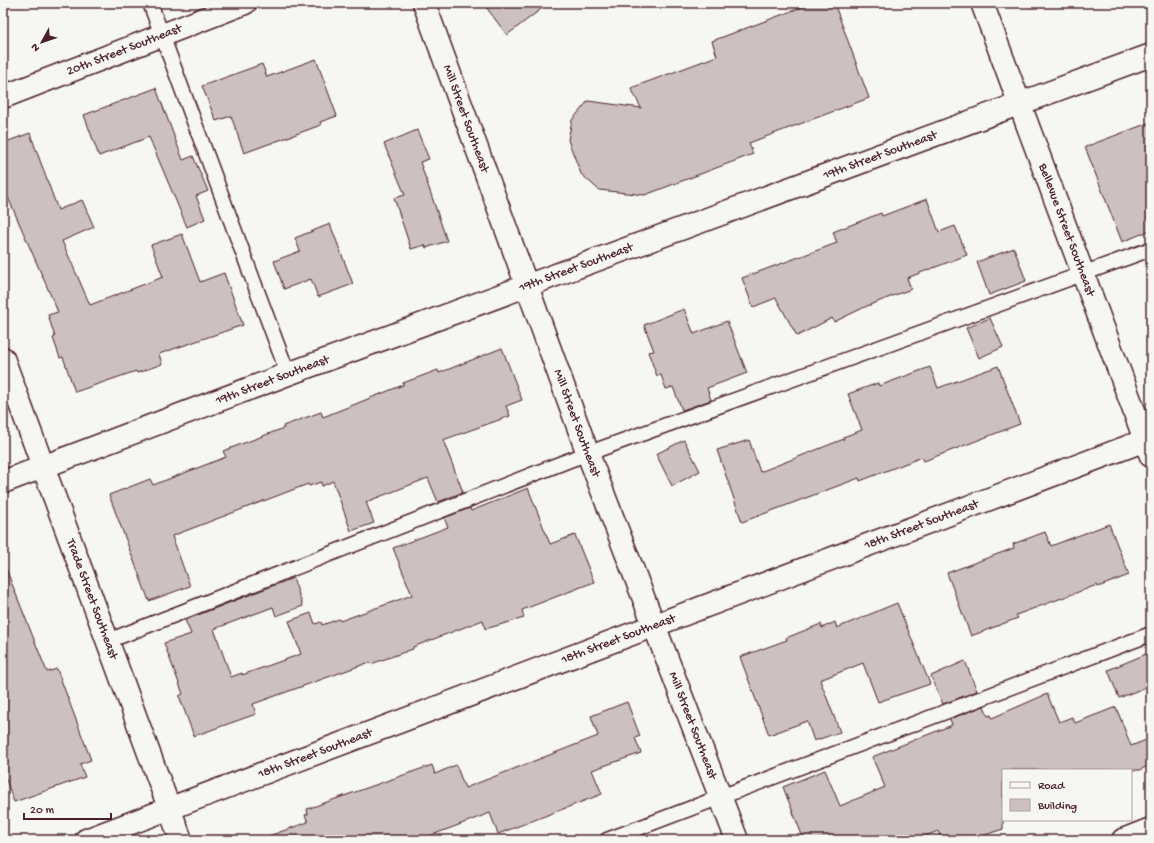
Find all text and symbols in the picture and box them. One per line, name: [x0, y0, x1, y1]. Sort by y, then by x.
street label: 20th Street Southeast: [65, 20, 185, 79]
north arrow: [22, 22, 62, 62]
text: N: [29, 41, 43, 54]
street label: Mill Street Southeast: [440, 63, 493, 176]
street label: 19th Street Southeast: [820, 127, 941, 183]
street label: Bellevue Street Southeast: [1035, 160, 1099, 300]
street label: 19th Street Southeast: [516, 239, 637, 296]
street label: 19th Street Southeast: [213, 351, 333, 409]
street label: Mill Street Southeast: [550, 367, 604, 481]
street label: 18th Street Southeast: [861, 496, 982, 553]
street label: Trade Street Southeast: [63, 536, 122, 663]
street label: 18th Street Southeast: [558, 610, 679, 668]
street label: Mill Street Southeast: [665, 670, 721, 783]
street label: 18th Street Southeast: [255, 725, 376, 782]
legend: [1002, 769, 1132, 821]
text: Road: [1038, 780, 1065, 794]
scale bar: [24, 795, 111, 821]
text: Building: [1037, 800, 1077, 814]
text: 20 m: [30, 804, 55, 818]

